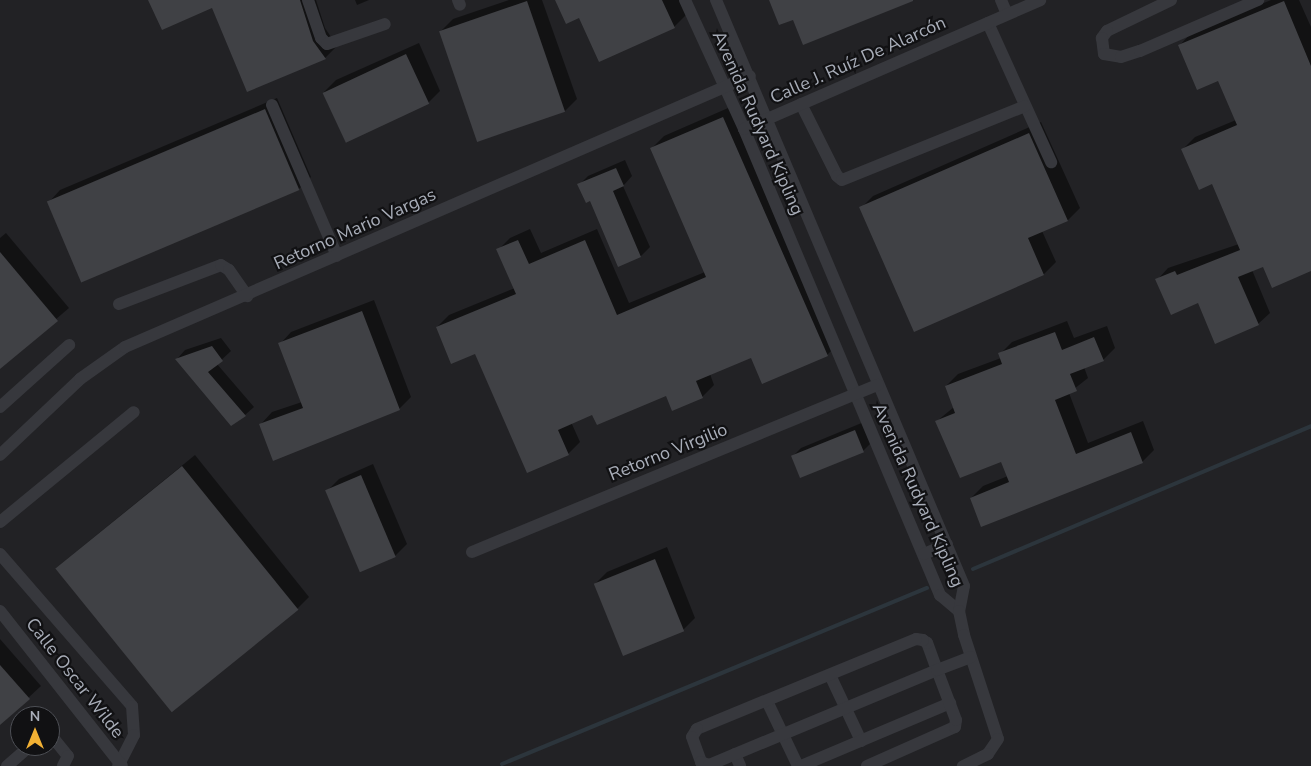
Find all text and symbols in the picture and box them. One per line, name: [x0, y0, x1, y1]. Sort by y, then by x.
street label: Calle J. Ruíz De Alarcón: [767, 12, 949, 108]
street label: Avenida Rudyard Kipling: [708, 28, 808, 218]
street label: Retorno Mario Vargas: [271, 184, 439, 274]
street label: Avenida Rudyard Kipling: [868, 400, 968, 590]
street label: Retorno Virgilio: [606, 418, 730, 486]
street label: Calle Oscar Wilde: [21, 614, 129, 742]
north arrow: [10, 706, 60, 756]
text: N: [30, 707, 40, 726]

